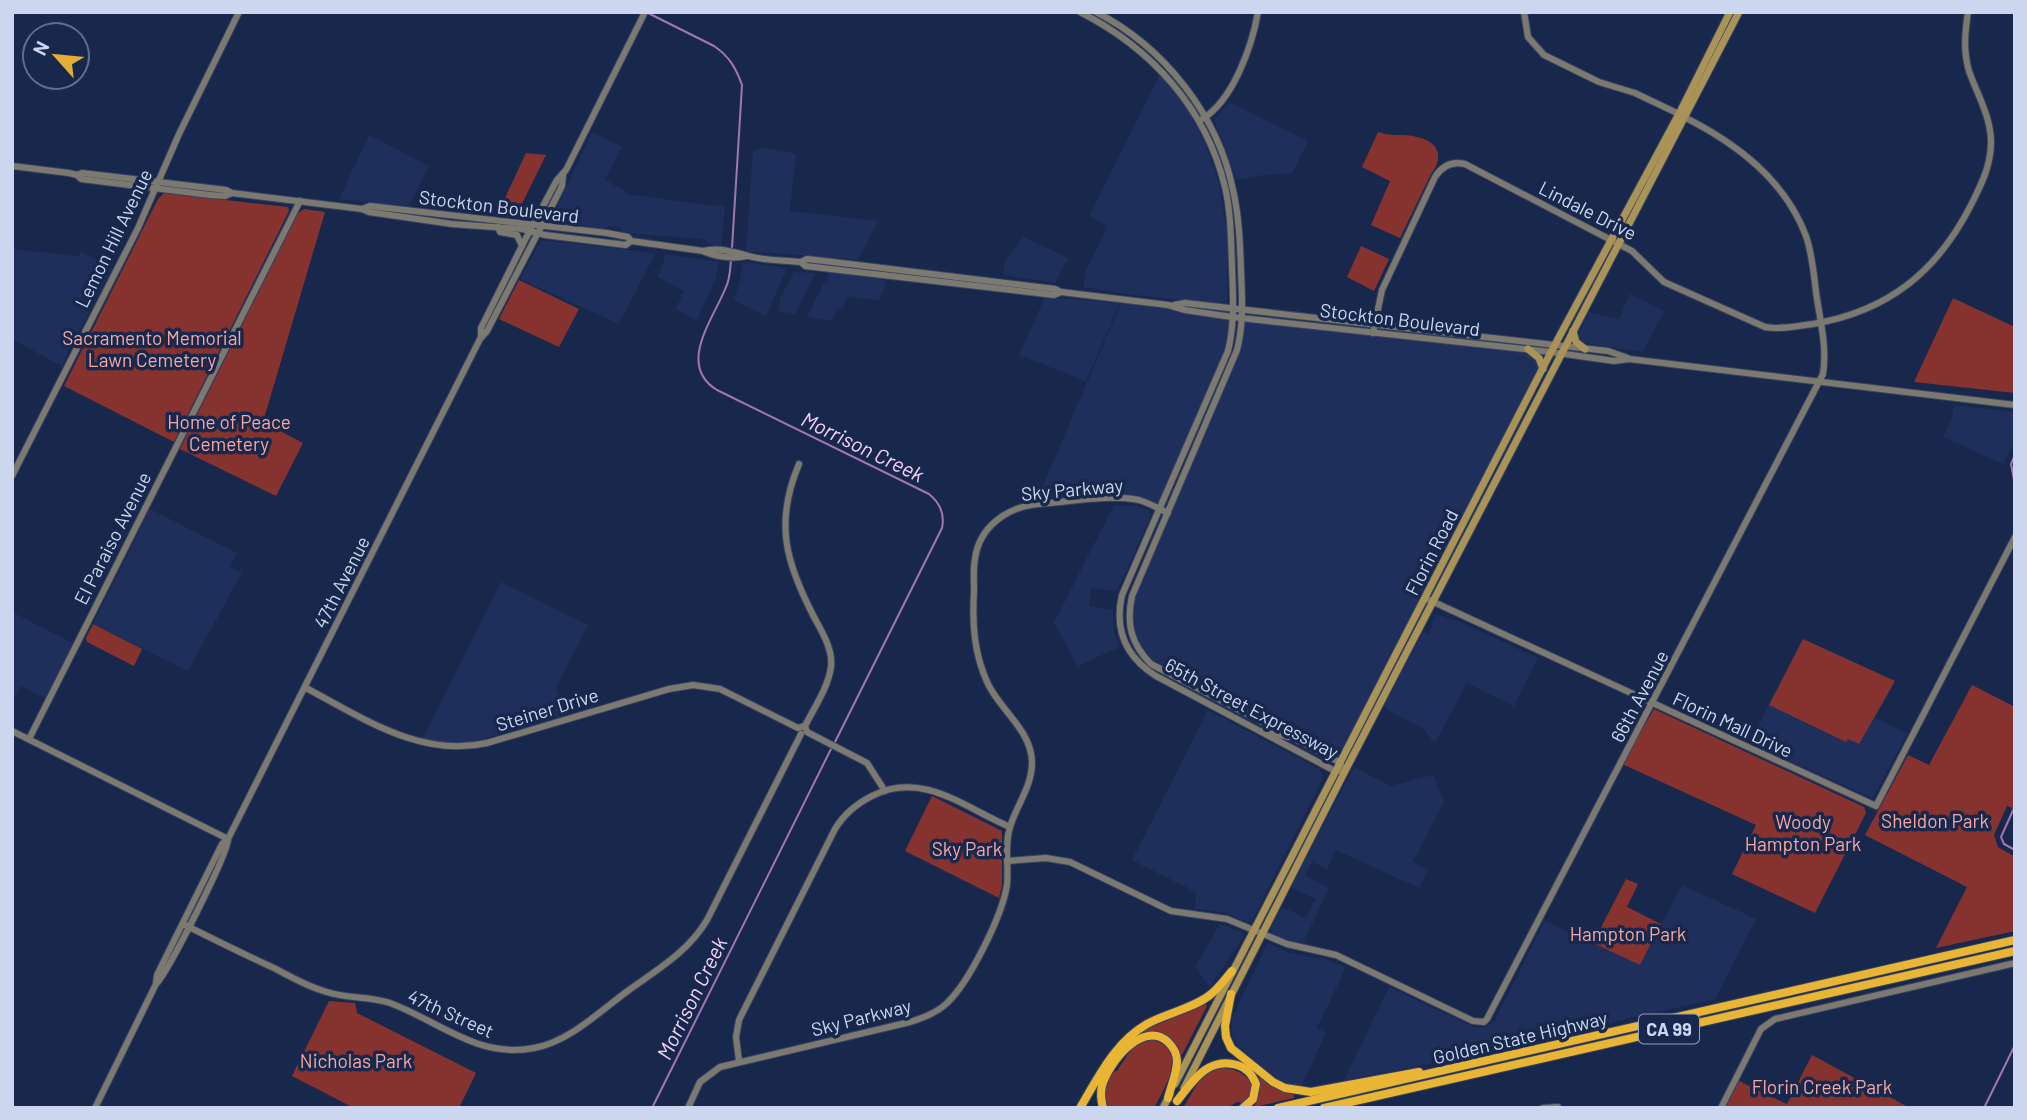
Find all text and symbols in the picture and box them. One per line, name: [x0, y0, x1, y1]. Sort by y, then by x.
north arrow: [21, 21, 91, 91]
text: N: [27, 37, 54, 59]
street label: Lemon Hill Avenue: [70, 165, 156, 311]
street label: Lindale Drive: [1535, 176, 1641, 244]
street label: Stockton Boulevard: [418, 185, 580, 227]
street label: Stockton Boulevard: [1319, 298, 1481, 340]
park label: Sacramento Memorial Lawn Cemetery: [62, 326, 242, 371]
water label: Morrison Creek: [798, 406, 929, 487]
park label: Home of Peace Cemetery: [167, 410, 291, 455]
street label: El Paraiso Avenue: [69, 468, 155, 608]
street label: Sky Parkway: [1020, 473, 1124, 505]
street label: Florin Road: [1400, 505, 1462, 599]
street label: 47th Avenue: [308, 532, 374, 632]
street label: 66th Avenue: [1605, 646, 1673, 746]
street label: 65th Street Expressway: [1161, 652, 1343, 764]
street label: Steiner Drive: [493, 683, 601, 735]
street label: Florin Mall Drive: [1669, 686, 1797, 762]
park label: Sheldon Park: [1881, 809, 1989, 832]
park label: Woody Hampton Park: [1745, 810, 1861, 855]
park label: Sky Park: [932, 837, 1002, 860]
park label: Hampton Park: [1570, 922, 1686, 945]
water label: Morrison Creek: [651, 932, 732, 1063]
street label: 47th Street: [404, 984, 498, 1042]
street label: Sky Parkway: [809, 993, 914, 1041]
street label: Golden State Highway: [1430, 1006, 1610, 1068]
road number: CA 99: [1639, 1014, 1699, 1044]
park label: Nicholas Park: [300, 1049, 412, 1072]
park label: Florin Creek Park: [1752, 1075, 1892, 1098]

